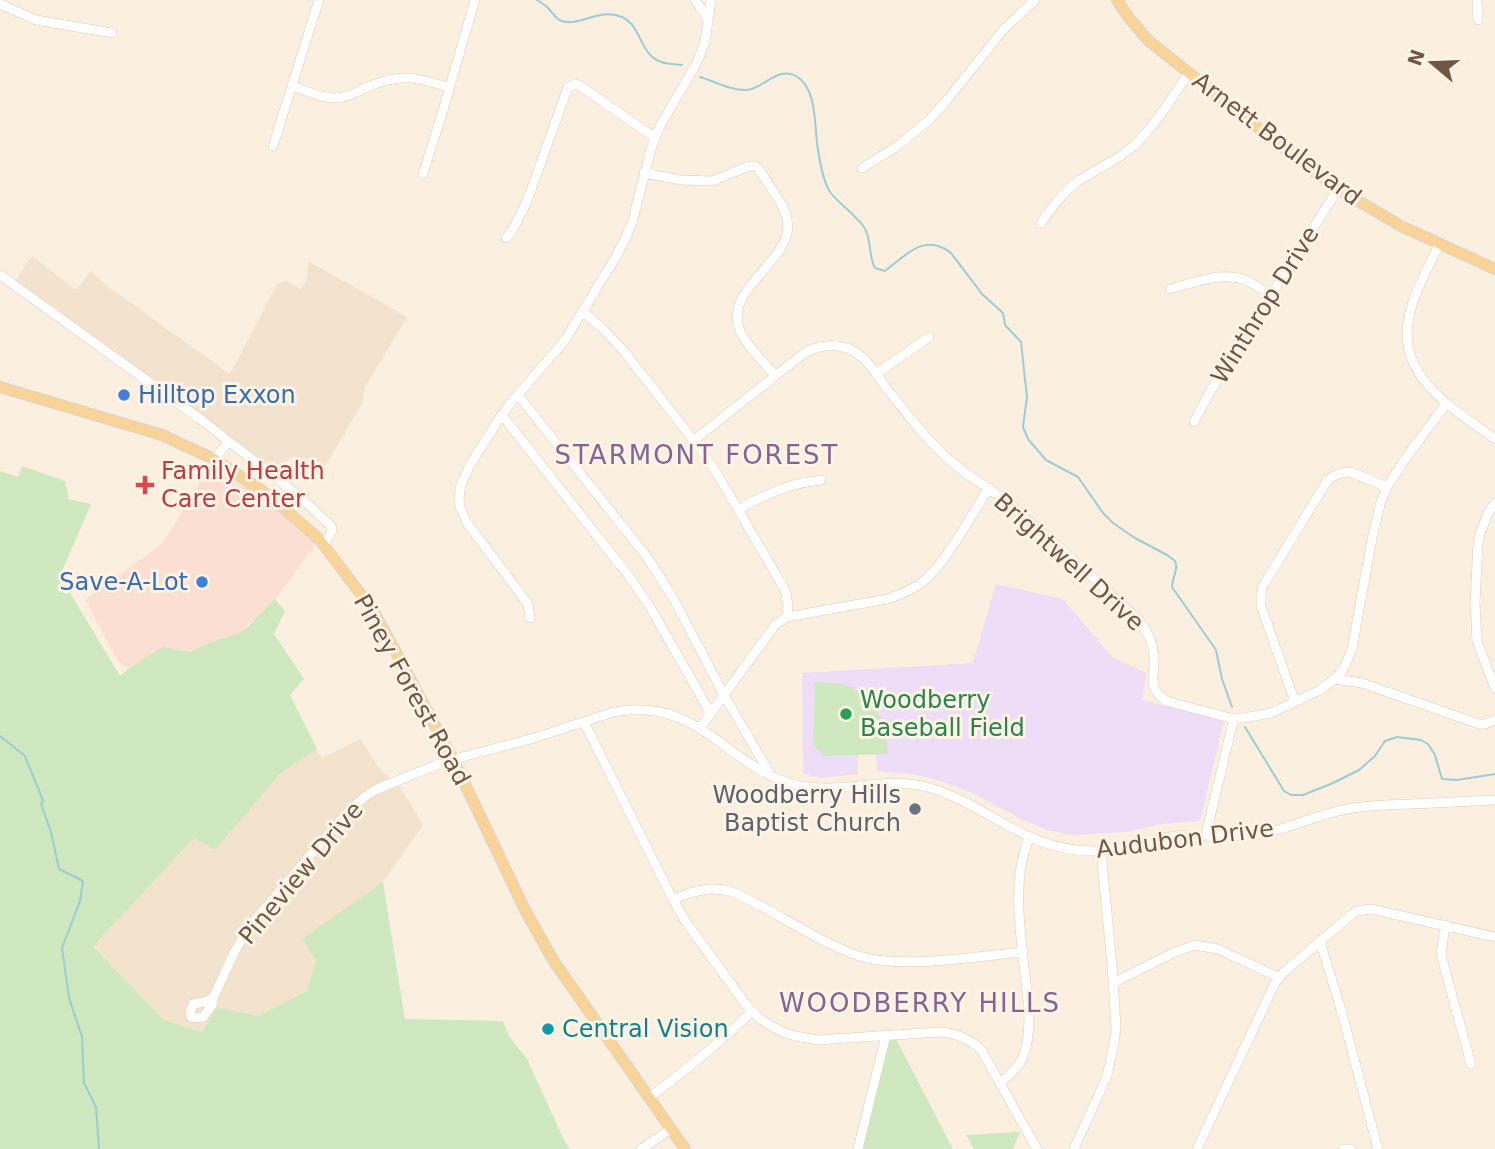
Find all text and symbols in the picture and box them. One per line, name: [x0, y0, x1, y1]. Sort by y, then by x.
north arrow: [1397, 28, 1467, 98]
text: N: [1403, 46, 1429, 69]
street label: Arnett Boulevard: [1187, 67, 1367, 211]
street label: Winthrop Drive: [1205, 221, 1325, 389]
place label: Hilltop Exxon: [138, 381, 296, 409]
marker: Hilltop Exxon: [116, 387, 132, 403]
district label: STARMONT FOREST: [554, 440, 840, 470]
place label: Family Health Care Center: [161, 457, 325, 513]
marker: Family Health Care Center: [135, 475, 155, 495]
street label: Brightwell Drive: [988, 487, 1150, 637]
place label: Save-A-Lot: [59, 568, 188, 596]
marker: Save-A-Lot: [194, 574, 210, 590]
street label: Piney Forest Road: [348, 590, 476, 790]
place label: Woodberry Baseball Field: [860, 686, 1025, 742]
marker: Woodberry Baseball Field: [838, 706, 854, 722]
place label: Woodberry Hills Baptist Church: [712, 781, 901, 837]
street label: Pineview Drive: [233, 796, 369, 950]
marker: Woodberry Hills Baptist Church: [907, 801, 923, 817]
street label: Audubon Drive: [1095, 814, 1275, 864]
district label: WOODBERRY HILLS: [779, 988, 1061, 1018]
place label: Central Vision: [562, 1015, 729, 1043]
marker: Central Vision: [540, 1021, 556, 1037]

